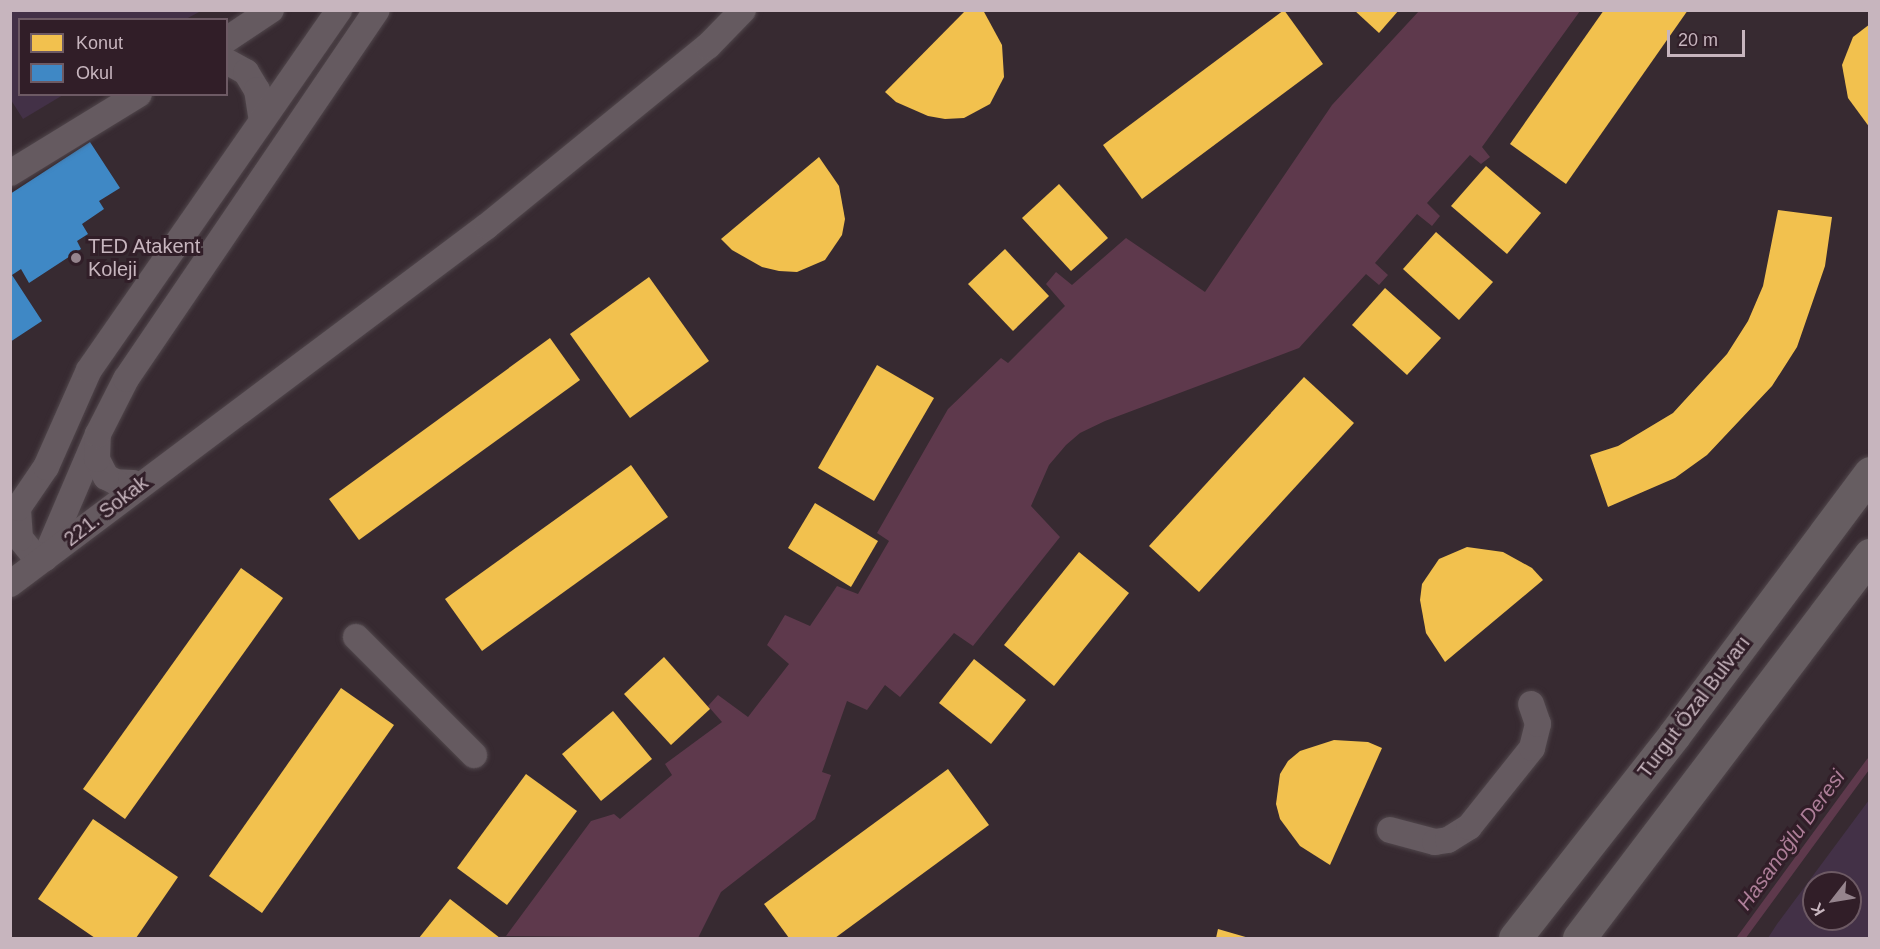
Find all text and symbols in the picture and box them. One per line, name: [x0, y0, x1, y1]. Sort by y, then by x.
legend: [18, 18, 228, 96]
scale bar: [1670, 18, 1748, 56]
text: 20 m: [1678, 30, 1718, 50]
text: Konut: [76, 33, 123, 53]
text: Okul: [76, 63, 113, 83]
place label: TED Atakent Koleji: [88, 234, 201, 281]
marker: TED Atakent Koleji: [69, 251, 83, 265]
street label: 221. Sokak: [59, 471, 153, 551]
street label: Turgut Özal Bulvarı: [1633, 631, 1755, 783]
water label: Hasanoğlu Deresi: [1732, 765, 1850, 915]
north arrow: [1802, 871, 1862, 931]
text: K: [1808, 900, 1828, 919]

